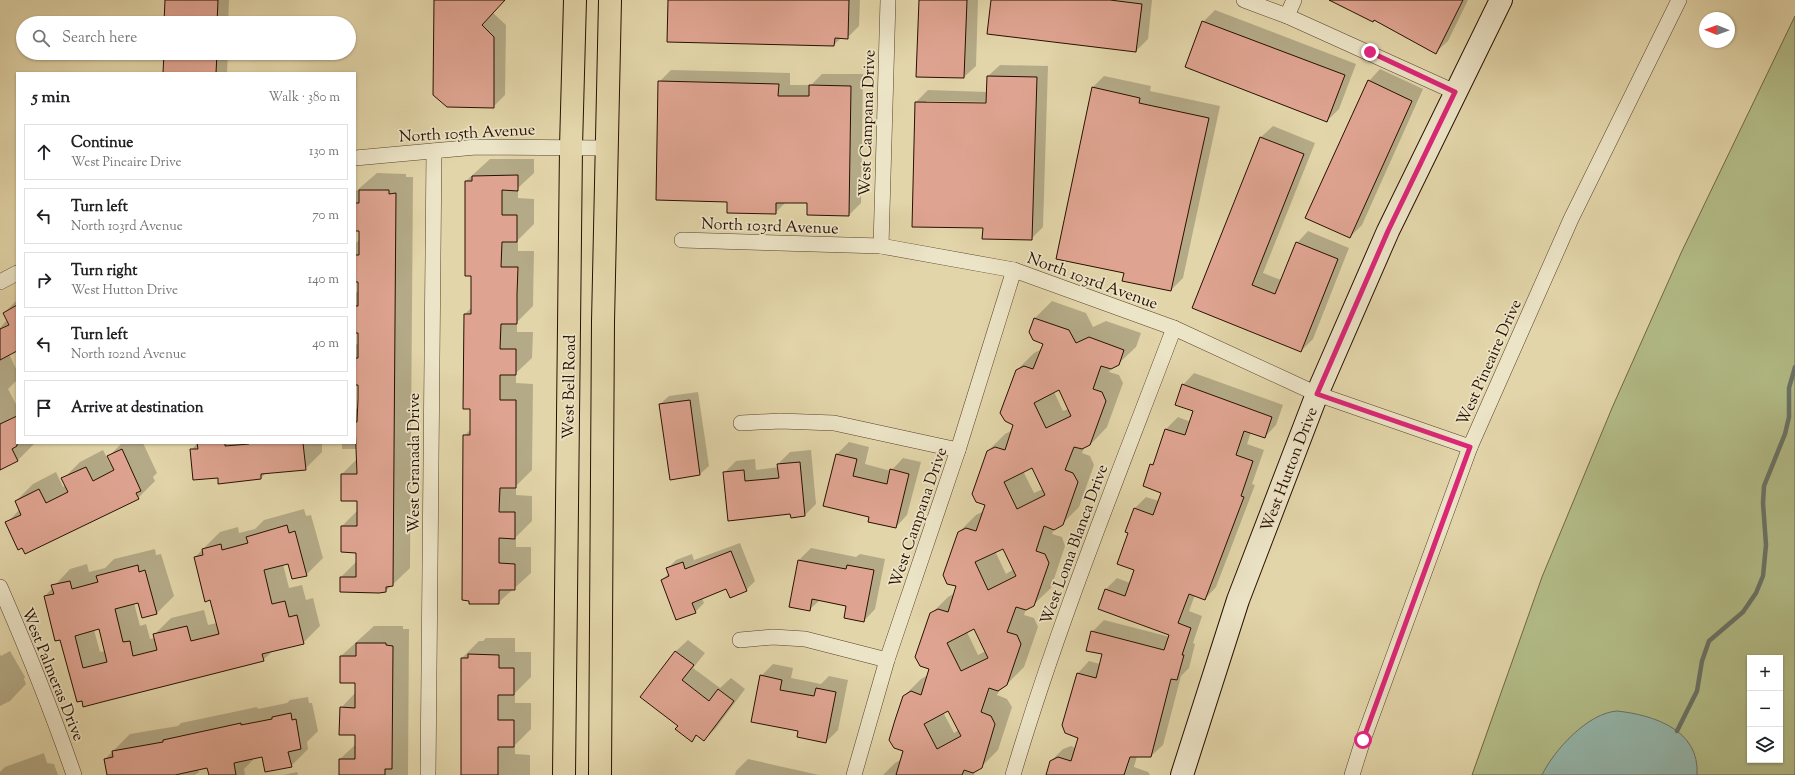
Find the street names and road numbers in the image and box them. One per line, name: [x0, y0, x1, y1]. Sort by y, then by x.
street label: West Campana Drive: [854, 49, 883, 197]
street label: North 105th Avenue: [398, 119, 536, 150]
street label: North 103rd Avenue: [701, 214, 839, 241]
street label: North 103rd Avenue: [1024, 248, 1161, 317]
street label: West Pineaire Drive: [1452, 296, 1528, 430]
street label: West Bell Road: [558, 335, 583, 440]
street label: West Granada Drive: [404, 393, 427, 533]
street label: West Hutton Drive: [1256, 404, 1325, 536]
street label: West Campana Drive: [885, 445, 954, 591]
street label: West Loma Blanca Drive: [1036, 462, 1115, 628]
street label: West Palmeras Drive: [15, 605, 89, 745]

